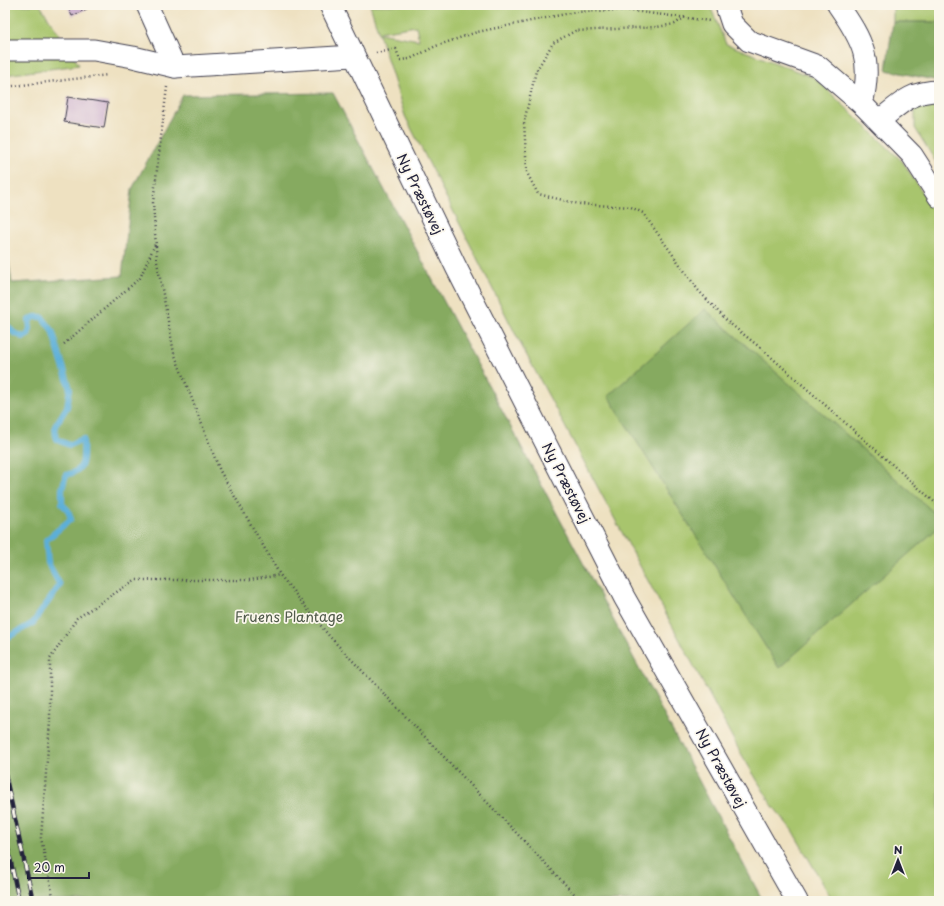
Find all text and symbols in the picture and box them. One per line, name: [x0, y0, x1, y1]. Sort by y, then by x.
street label: Ny Præstøvej: [392, 150, 449, 238]
street label: Ny Præstøvej: [537, 439, 596, 527]
park label: Fruens Plantage: [235, 606, 343, 627]
street label: Ny Præstøvej: [691, 724, 752, 811]
north arrow: [878, 840, 918, 880]
text: N: [894, 841, 903, 858]
scale bar: [28, 854, 89, 880]
text: 20 m: [34, 858, 65, 876]

